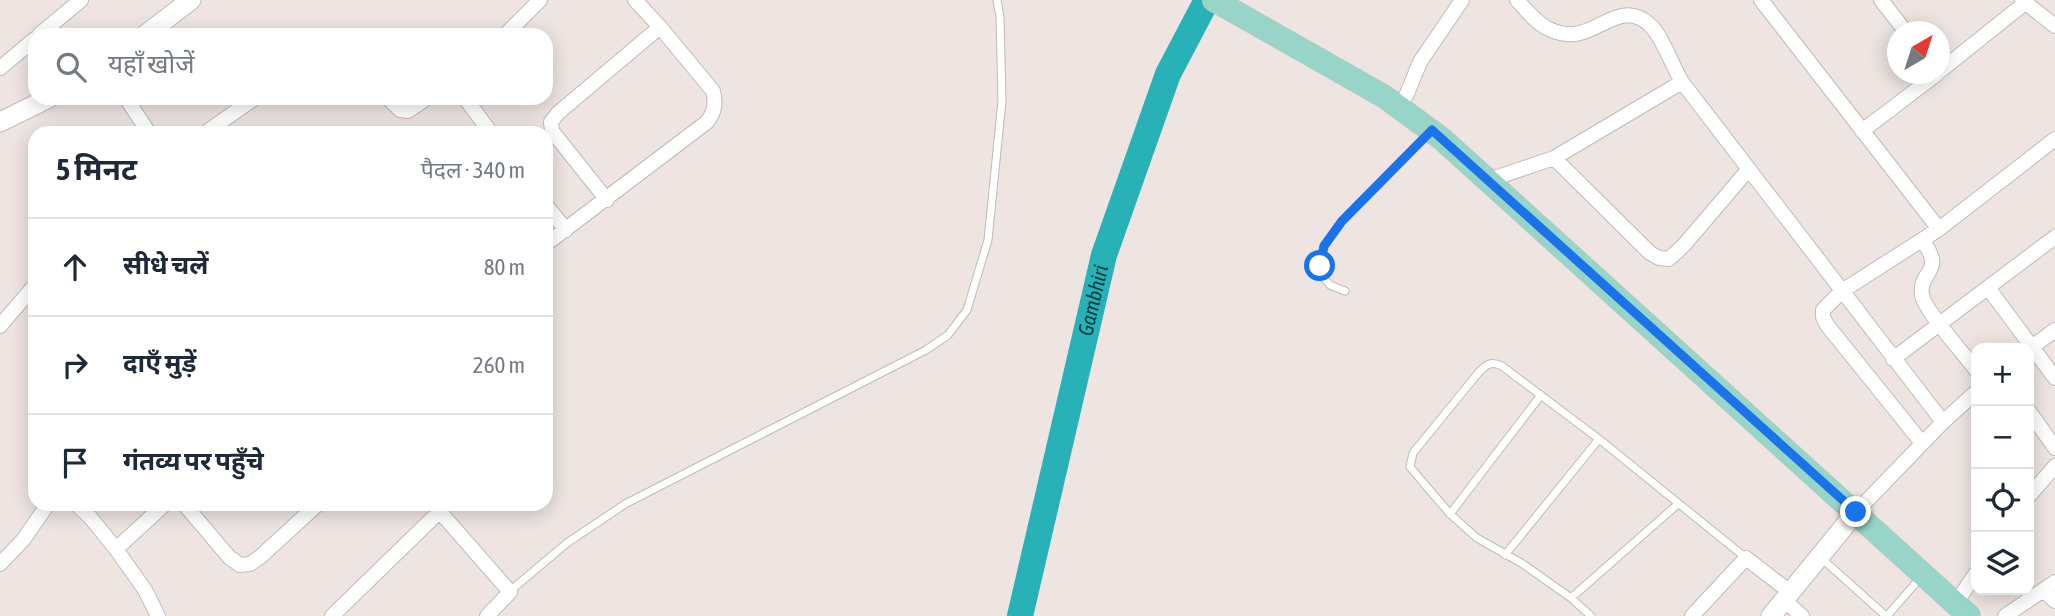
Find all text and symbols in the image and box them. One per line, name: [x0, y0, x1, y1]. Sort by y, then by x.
north arrow: [1887, 21, 1950, 84]
search box: [28, 28, 553, 105]
icon: search: [52, 48, 90, 86]
text: यहाँ खोजें: [108, 49, 194, 79]
text: 5 मिनट: [56, 152, 137, 186]
text: पैदल · 340 m: [421, 157, 525, 183]
icon: ahead: [56, 248, 94, 286]
text: सीधे चलें: [123, 250, 209, 280]
route start: [1304, 250, 1335, 281]
text: 80 m: [484, 254, 525, 280]
water label: Gambhiri: [1073, 262, 1112, 338]
map controls: [1971, 343, 2034, 595]
button: +: [1971, 343, 2034, 406]
icon: right: [56, 346, 94, 384]
text: दाएँ मुड़ें: [123, 348, 196, 378]
text: 260 m: [473, 352, 525, 378]
button: −: [1971, 406, 2034, 469]
icon: arrive: [56, 444, 94, 482]
text: गंतव्य पर पहुँचे: [123, 446, 264, 476]
button: locate: [1971, 469, 2034, 532]
route end: [1840, 496, 1871, 527]
button: layers: [1971, 532, 2034, 595]

